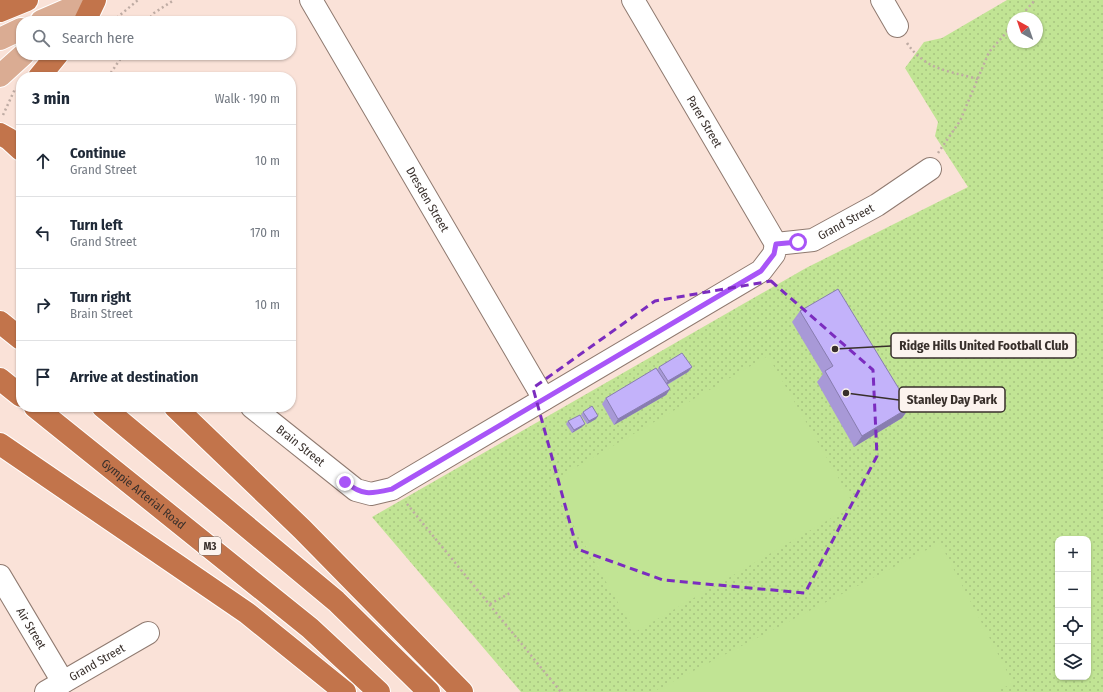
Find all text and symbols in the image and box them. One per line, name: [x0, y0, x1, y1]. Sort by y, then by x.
north arrow: [1007, 12, 1043, 48]
search box: [16, 16, 296, 60]
icon: search: [30, 27, 52, 49]
text: Search here: [62, 29, 134, 47]
text: 3 min: [32, 88, 70, 109]
text: Walk · 190 m: [215, 91, 280, 106]
street label: Parer Street: [684, 93, 725, 150]
text: Continue: [70, 144, 126, 162]
icon: ahead: [32, 150, 54, 172]
text: 10 m: [255, 153, 280, 168]
text: Grand Street: [70, 162, 137, 177]
street label: Dresden Street: [403, 164, 452, 235]
street label: Grand Street: [815, 201, 876, 243]
text: Turn left: [70, 216, 123, 234]
icon: left: [32, 222, 54, 244]
text: 170 m: [250, 225, 280, 240]
route start: [789, 233, 807, 251]
text: Grand Street: [70, 234, 137, 249]
text: Turn right: [70, 288, 131, 306]
icon: right: [32, 294, 54, 316]
text: 10 m: [255, 297, 280, 312]
text: Brain Street: [70, 306, 133, 321]
callout: Ridge Hills United Football Club: [891, 333, 1076, 358]
text: Ridge Hills United Football Club: [899, 338, 1069, 353]
icon: arrive: [32, 366, 54, 388]
text: Arrive at destination: [70, 368, 198, 386]
callout: Stanley Day Park: [899, 387, 1005, 412]
text: Stanley Day Park: [907, 392, 998, 407]
street label: Brain Street: [273, 422, 328, 469]
street label: Gympie Arterial Road: [99, 456, 188, 532]
route end: [336, 473, 354, 491]
map controls: [1055, 536, 1091, 680]
button: +: [1055, 536, 1091, 572]
road number: M3: [199, 537, 221, 555]
button: −: [1055, 572, 1091, 608]
street label: Air Street: [13, 605, 49, 652]
button: locate: [1055, 608, 1091, 644]
street label: Grand Street: [67, 641, 127, 684]
button: layers: [1055, 644, 1091, 680]

